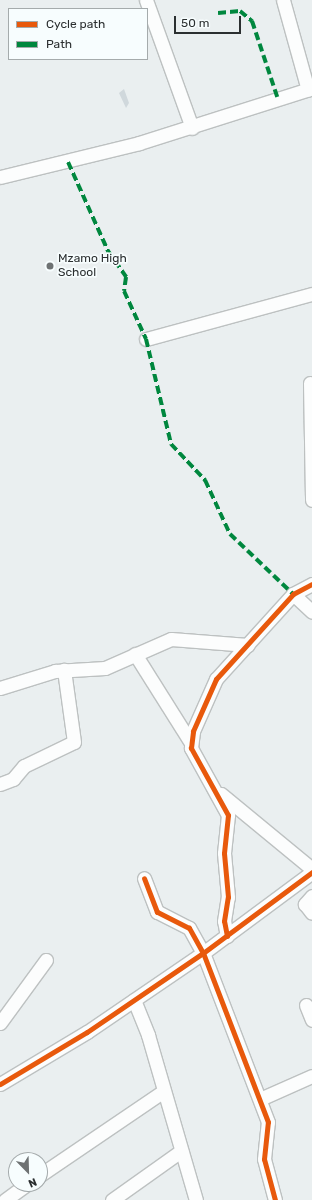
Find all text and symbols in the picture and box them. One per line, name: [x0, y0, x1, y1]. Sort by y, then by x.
legend: [8, 8, 148, 60]
scale bar: [176, 8, 243, 34]
text: 50 m: [181, 16, 209, 30]
text: Cycle path: [46, 17, 105, 31]
text: Path: [46, 37, 72, 51]
place label: Mzamo High School: [58, 252, 127, 280]
marker: Mzamo High School: [45, 261, 55, 271]
north arrow: [8, 1152, 48, 1192]
text: N: [26, 1175, 39, 1190]

